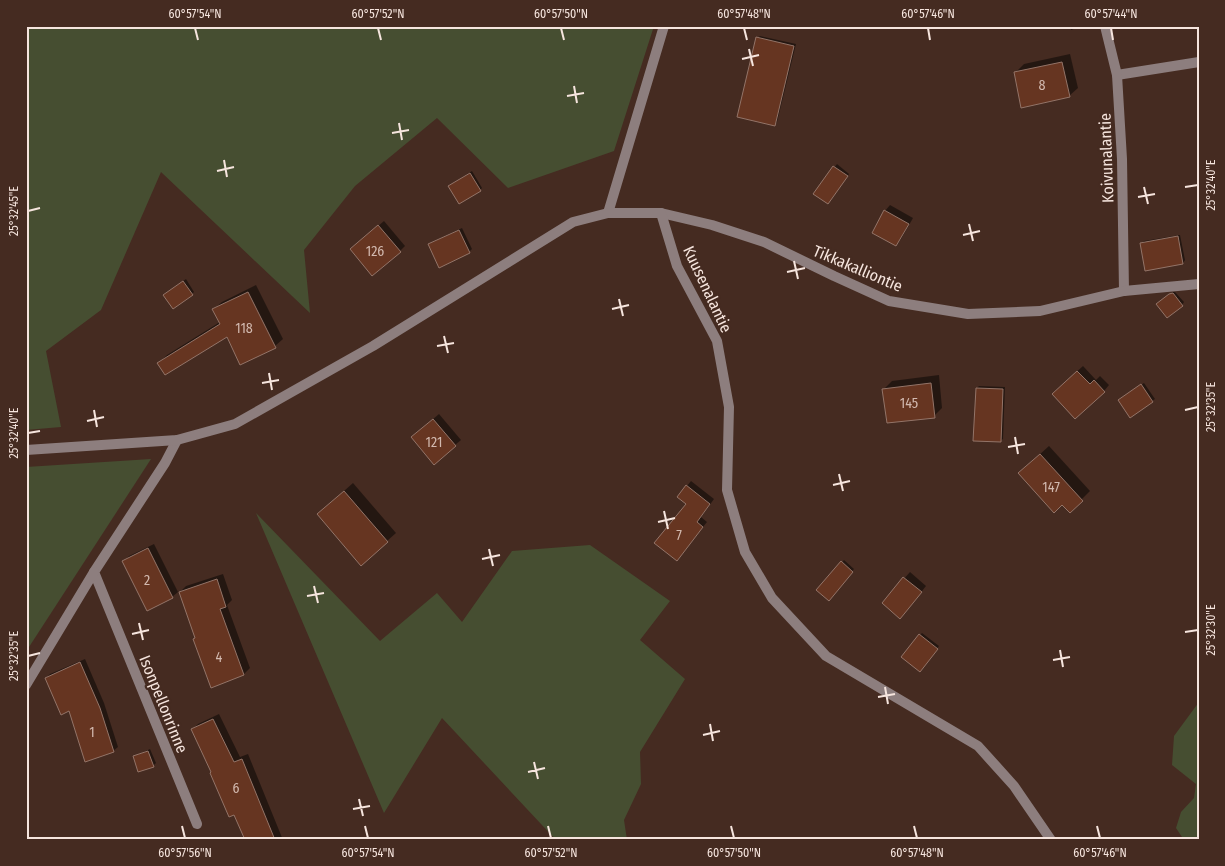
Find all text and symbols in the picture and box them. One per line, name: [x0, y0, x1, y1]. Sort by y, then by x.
text: 60°57'54"N: [168, 7, 222, 21]
text: 60°57'52"N: [352, 7, 404, 21]
text: 60°57'50"N: [534, 7, 588, 21]
text: 60°57'48"N: [717, 7, 771, 21]
text: 60°57'46"N: [901, 7, 955, 21]
text: 60°57'44"N: [1085, 7, 1137, 21]
house number: 8: [1039, 77, 1046, 94]
street label: Koivunalantie: [1095, 113, 1118, 203]
text: 25°32'40"E: [1204, 159, 1218, 210]
text: 25°32'45"E: [7, 186, 21, 236]
street label: Tikkakalliontie: [810, 241, 905, 296]
house number: 126: [366, 243, 384, 260]
street label: Kuusenalantie: [679, 243, 736, 336]
house number: 118: [235, 320, 253, 337]
text: 25°32'35"E: [1204, 382, 1218, 432]
house number: 145: [900, 395, 918, 412]
text: 25°32'40"E: [7, 407, 21, 458]
house number: 121: [426, 434, 442, 451]
house number: 147: [1042, 479, 1060, 496]
house number: 7: [676, 527, 682, 544]
house number: 2: [144, 572, 150, 589]
text: 25°32'30"E: [1204, 604, 1218, 656]
text: 25°32'35"E: [7, 631, 21, 681]
house number: 4: [216, 649, 223, 666]
street label: Isonpellonrinne: [135, 652, 192, 756]
house number: 1: [89, 724, 95, 741]
house number: 6: [233, 780, 240, 797]
text: 60°57'56"N: [158, 846, 212, 860]
text: 60°57'54"N: [341, 846, 395, 860]
text: 60°57'52"N: [525, 846, 577, 860]
text: 60°57'50"N: [707, 846, 761, 860]
text: 60°57'48"N: [890, 846, 944, 860]
text: 60°57'46"N: [1073, 846, 1127, 860]

